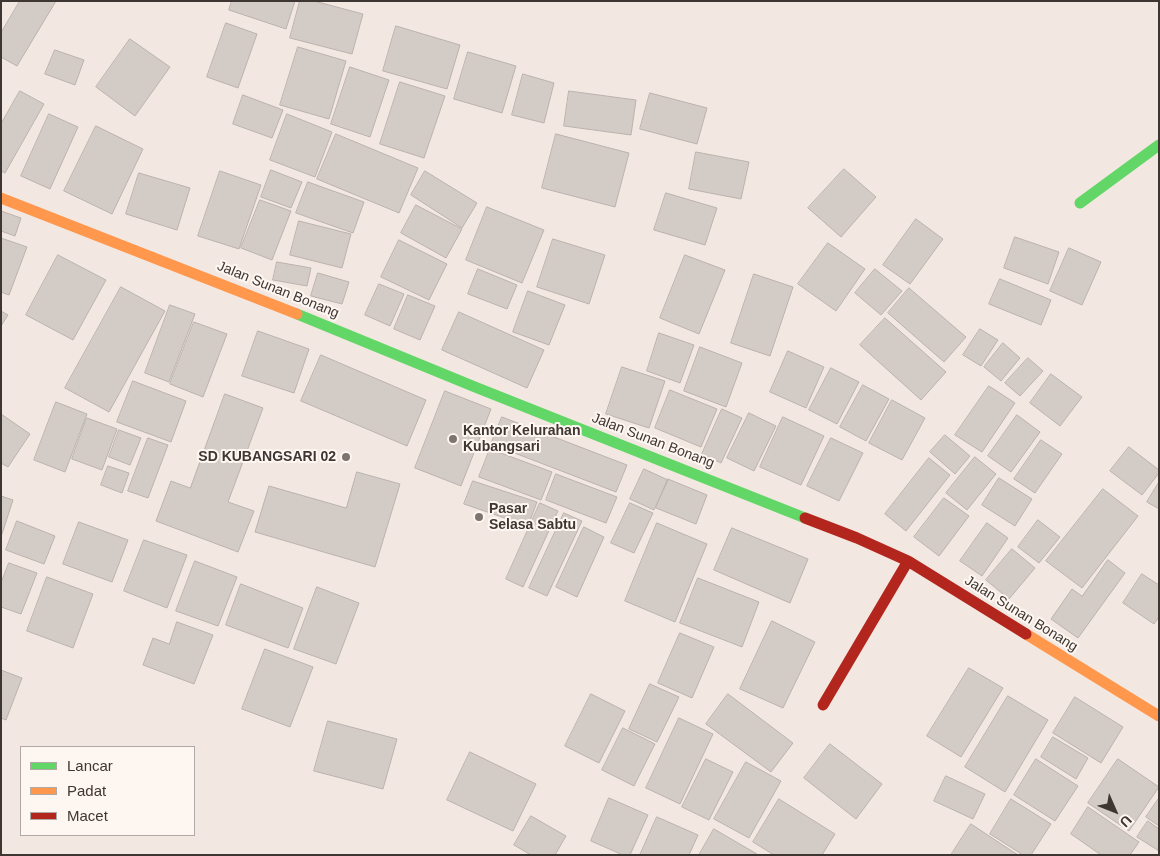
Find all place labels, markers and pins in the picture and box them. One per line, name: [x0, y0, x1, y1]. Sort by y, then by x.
place label: Kantor Kelurahan Kubangsari: [463, 423, 580, 456]
marker: Kantor Kelurahan Kubangsari: [447, 433, 459, 445]
place label: SD KUBANGSARI 02: [198, 449, 336, 465]
marker: SD KUBANGSARI 02: [340, 451, 352, 463]
place label: Pasar Selasa Sabtu: [489, 501, 576, 534]
marker: Pasar Selasa Sabtu: [473, 511, 485, 523]

